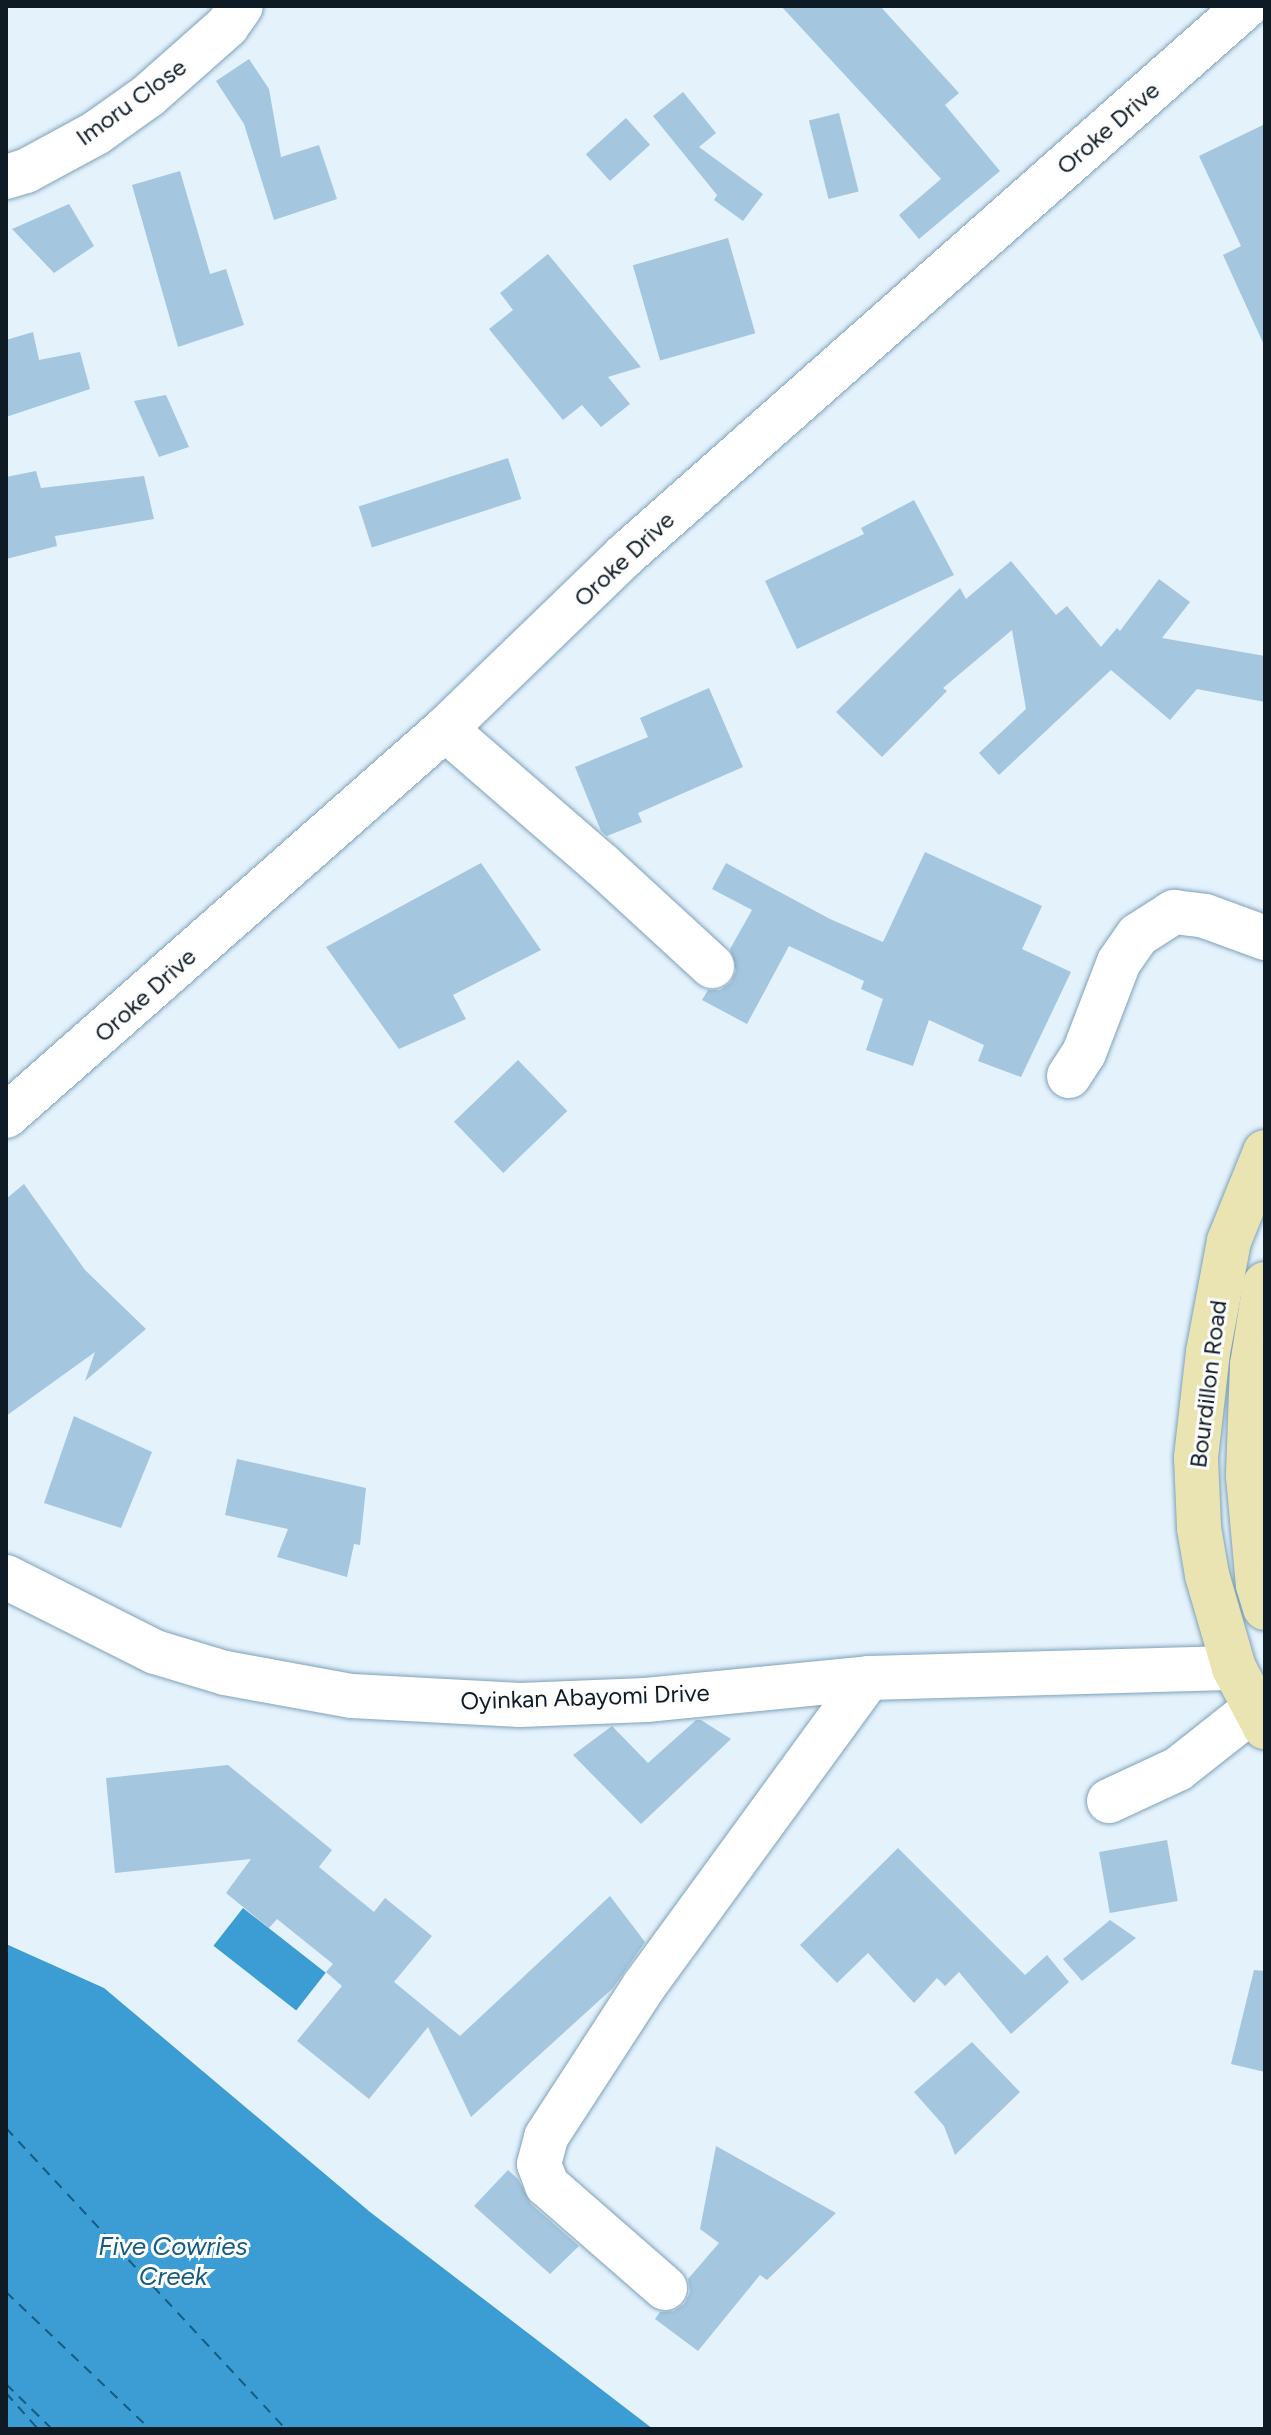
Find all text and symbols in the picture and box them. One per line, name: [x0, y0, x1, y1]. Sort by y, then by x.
street label: Imoru Close: [70, 52, 192, 152]
street label: Oroke Drive: [1051, 76, 1165, 180]
street label: Oroke Drive: [568, 505, 680, 613]
street label: Oroke Drive: [88, 942, 202, 1048]
street label: Bourdillon Road: [1183, 1298, 1233, 1470]
street label: Oyinkan Abayomi Drive: [460, 1678, 710, 1716]
water label: Five Cowries Creek: [98, 2231, 248, 2292]

